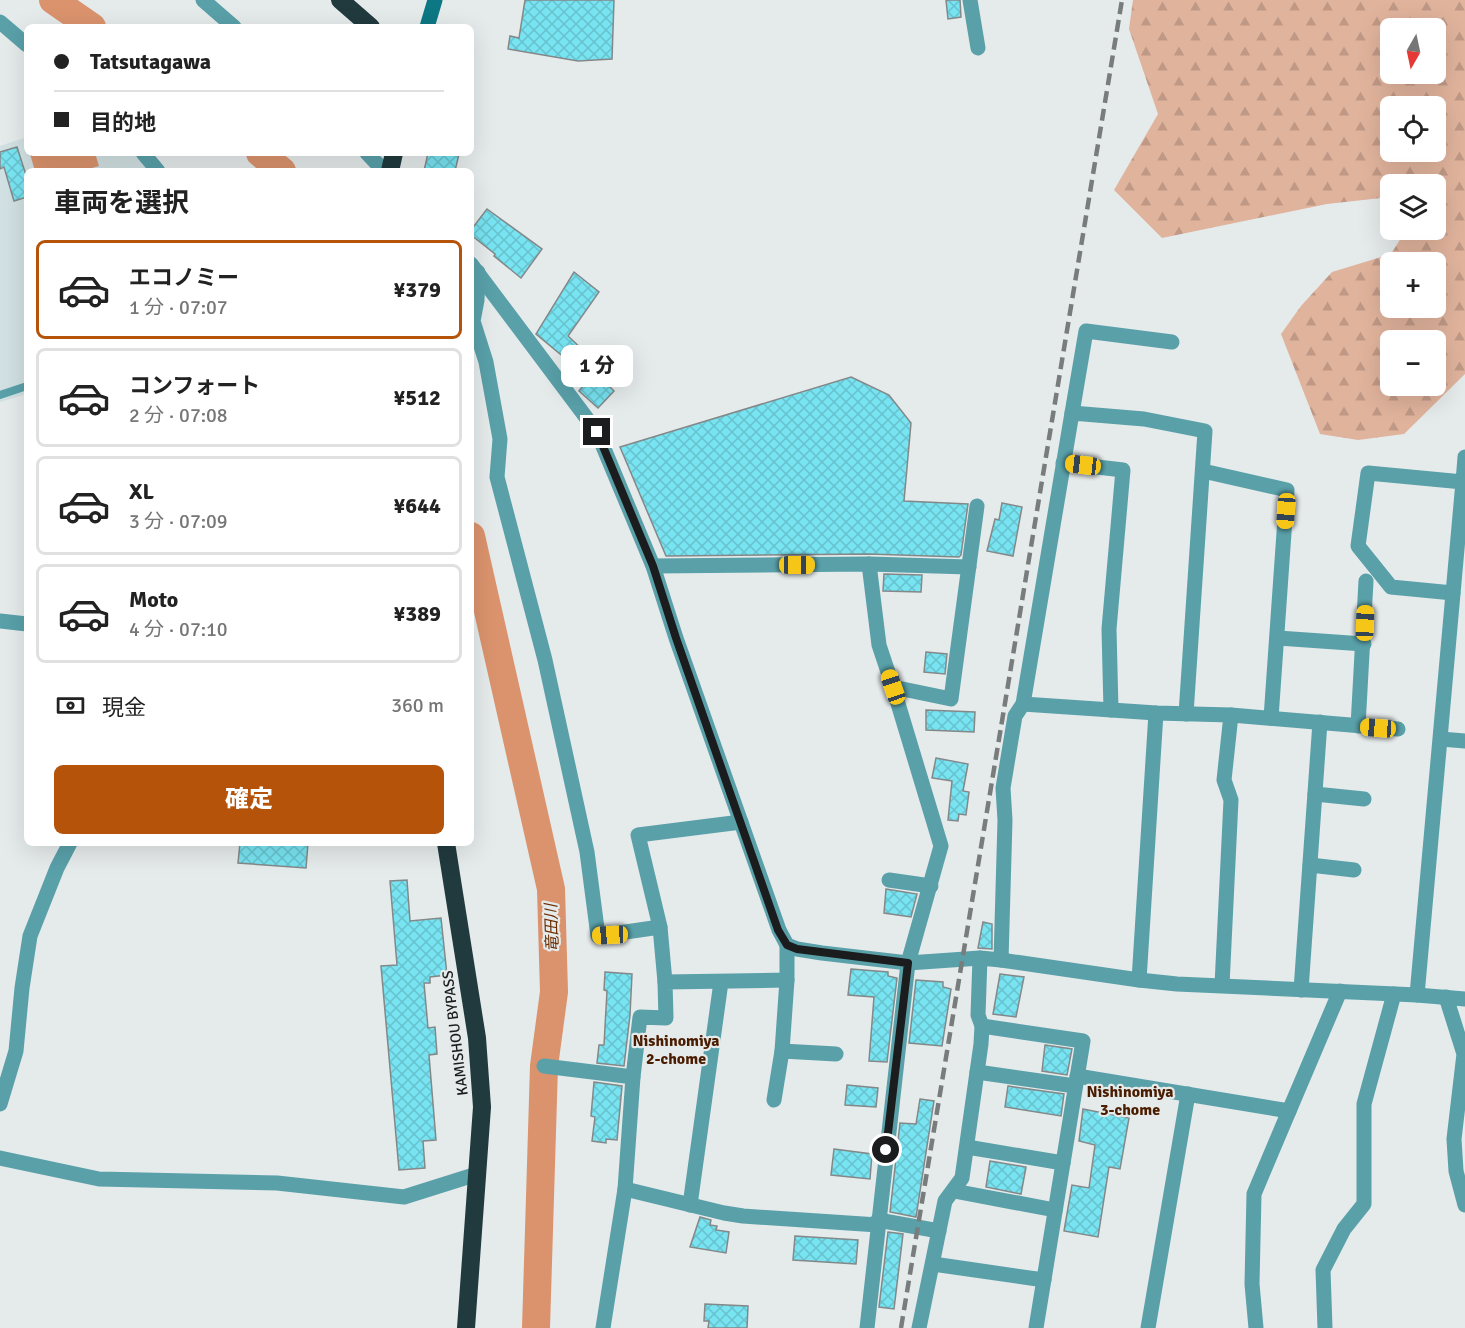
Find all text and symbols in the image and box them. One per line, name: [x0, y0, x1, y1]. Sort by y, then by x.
north arrow: [1380, 18, 1446, 84]
map controls: [1380, 18, 1446, 396]
text: Tatsutagawa: [90, 48, 211, 75]
button: locate: [1380, 96, 1446, 162]
text: 目的地: [90, 109, 156, 136]
button: layers: [1380, 174, 1446, 240]
text: 車両を選択: [54, 187, 189, 220]
button: +: [1380, 252, 1446, 318]
icon: car: [57, 263, 111, 317]
text: エコノミー: [129, 264, 239, 291]
text: ¥379: [393, 276, 441, 303]
text: 1 分 · 07:07: [129, 295, 228, 320]
button: −: [1380, 330, 1446, 396]
callout: 1 分: [561, 345, 633, 387]
text: 1 分: [579, 353, 615, 378]
icon: car: [57, 371, 111, 425]
text: コンフォート: [129, 372, 260, 399]
text: ¥512: [393, 384, 441, 411]
text: 2 分 · 07:08: [129, 403, 228, 428]
route end: [583, 418, 610, 445]
car: [1064, 454, 1102, 476]
text: XL: [129, 478, 154, 505]
icon: car: [57, 479, 111, 533]
text: ¥644: [393, 492, 441, 519]
car: [1276, 492, 1296, 530]
text: 3 分 · 07:09: [129, 509, 228, 534]
car: [779, 556, 815, 574]
text: Moto: [129, 586, 178, 613]
icon: car: [57, 587, 111, 641]
text: ¥389: [393, 600, 441, 627]
car: [1355, 605, 1375, 641]
text: 4 分 · 07:10: [129, 617, 228, 642]
car: [879, 667, 907, 707]
icon: cash: [54, 689, 87, 722]
text: 360 m: [391, 693, 444, 718]
text: 現金: [102, 694, 146, 721]
car: [1359, 718, 1397, 738]
button: 確定: [54, 765, 444, 834]
water label: 竜田川: [541, 902, 563, 952]
car: [592, 925, 628, 945]
street label: KAMISHOU BYPASS: [438, 969, 472, 1097]
district label: Nishinomiya 2-chome: [632, 1031, 720, 1069]
district label: Nishinomiya 3-chome: [1086, 1082, 1174, 1120]
route start: [872, 1136, 899, 1163]

